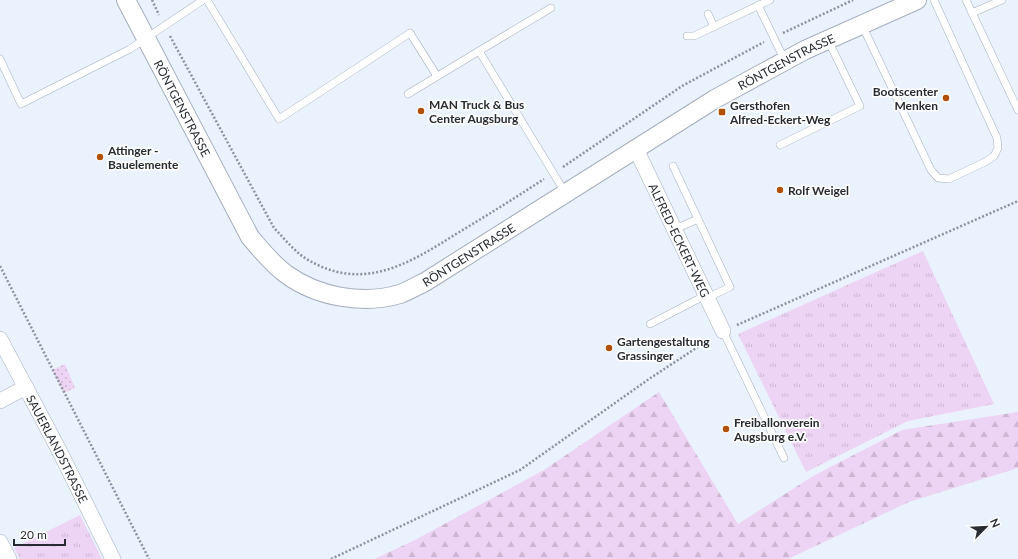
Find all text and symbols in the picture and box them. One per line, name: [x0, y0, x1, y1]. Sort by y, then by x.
street label: RÖNTGENSTRASSE: [735, 30, 837, 93]
street label: RÖNTGENSTRASSE: [151, 57, 214, 159]
place label: Bootscenter Menken: [873, 84, 939, 113]
marker: Bootscenter Menken: [941, 93, 951, 103]
place label: MAN Truck & Bus Center Augsburg: [429, 97, 524, 126]
place label: Gersthofen Alfred-Eckert-Weg: [729, 98, 831, 127]
marker: MAN Truck & Bus Center Augsburg: [416, 106, 426, 116]
marker: Gersthofen Alfred-Eckert-Weg: [717, 107, 727, 117]
place label: Attinger - Bauelemente: [107, 143, 179, 172]
marker: Attinger - Bauelemente: [95, 152, 105, 162]
street label: ALFRED-ECKERT-WEG: [646, 181, 713, 300]
place label: Rolf Weigel: [788, 183, 849, 198]
marker: Rolf Weigel: [775, 185, 785, 195]
street label: RÖNTGENSTRASSE: [419, 220, 518, 289]
place label: Gartengestaltung Grassinger: [617, 334, 710, 363]
marker: Gartengestaltung Grassinger: [604, 343, 614, 353]
street label: SAUERLANDSTRASSE: [24, 392, 92, 505]
place label: Freiballonverein Augsburg e.V.: [733, 415, 820, 444]
marker: Freiballonverein Augsburg e.V.: [721, 424, 731, 434]
north arrow: [966, 507, 1006, 547]
text: N: [988, 516, 1003, 529]
scale bar: [14, 521, 65, 547]
text: 20 m: [20, 527, 47, 542]

